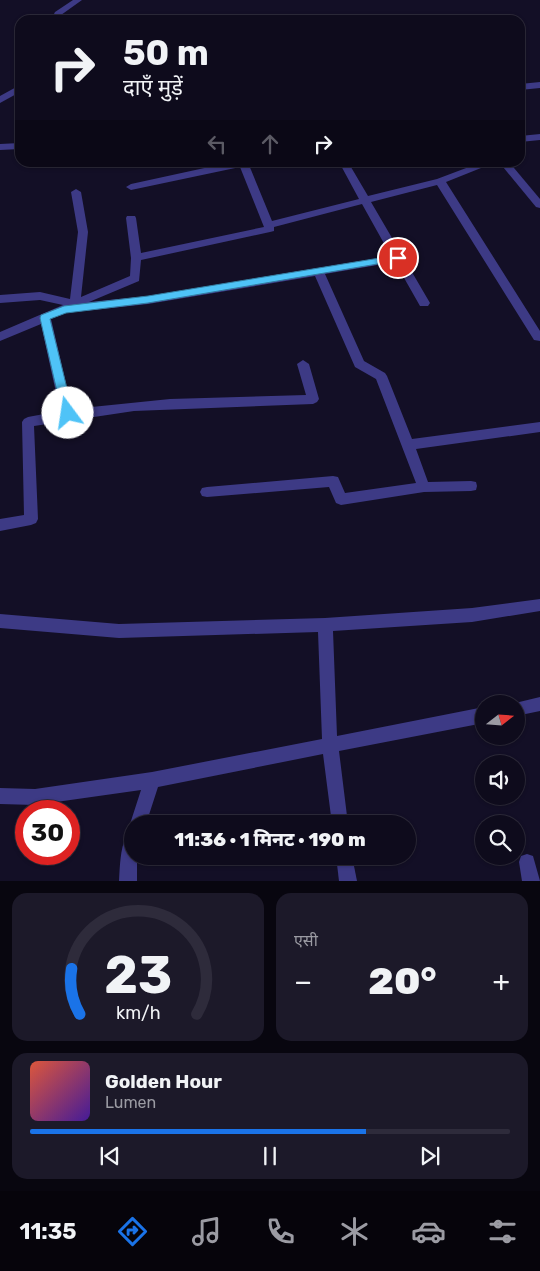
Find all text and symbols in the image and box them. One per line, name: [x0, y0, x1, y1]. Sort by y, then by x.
text: 50 m: [123, 32, 209, 74]
icon: right: [40, 35, 105, 100]
text: दाएँ मुड़ें: [123, 74, 183, 101]
icon: left: [203, 130, 231, 158]
icon: ahead: [256, 130, 284, 158]
icon: right: [309, 130, 337, 158]
pin: [377, 237, 419, 279]
icon: arrive: [384, 244, 412, 272]
position arrow: [41, 386, 93, 438]
north arrow: [475, 695, 525, 745]
map controls: [475, 695, 525, 865]
button: sound: [475, 755, 525, 805]
speed limit sign: 30: [15, 800, 80, 865]
button: search: [475, 815, 525, 865]
text: 11:36 · 1 मिनट · 190 m: [174, 828, 366, 851]
text: एसी: [294, 931, 318, 950]
text: 23: [104, 944, 172, 1006]
text: 20°: [368, 958, 437, 1004]
text: −: [294, 965, 312, 998]
text: +: [493, 965, 510, 998]
text: km/h: [116, 1002, 160, 1023]
text: Golden Hour: [105, 1070, 222, 1093]
text: Lumen: [105, 1093, 156, 1112]
icon: previous: [96, 1142, 124, 1170]
icon: pause: [256, 1142, 284, 1170]
icon: next: [416, 1142, 444, 1170]
icon: directions: [115, 1214, 150, 1249]
icon: music: [189, 1214, 224, 1249]
icon: phone: [263, 1214, 298, 1249]
icon: climate: [337, 1214, 372, 1249]
icon: car: [411, 1214, 446, 1249]
icon: filters: [485, 1214, 520, 1249]
text: 11:35: [19, 1218, 77, 1245]

